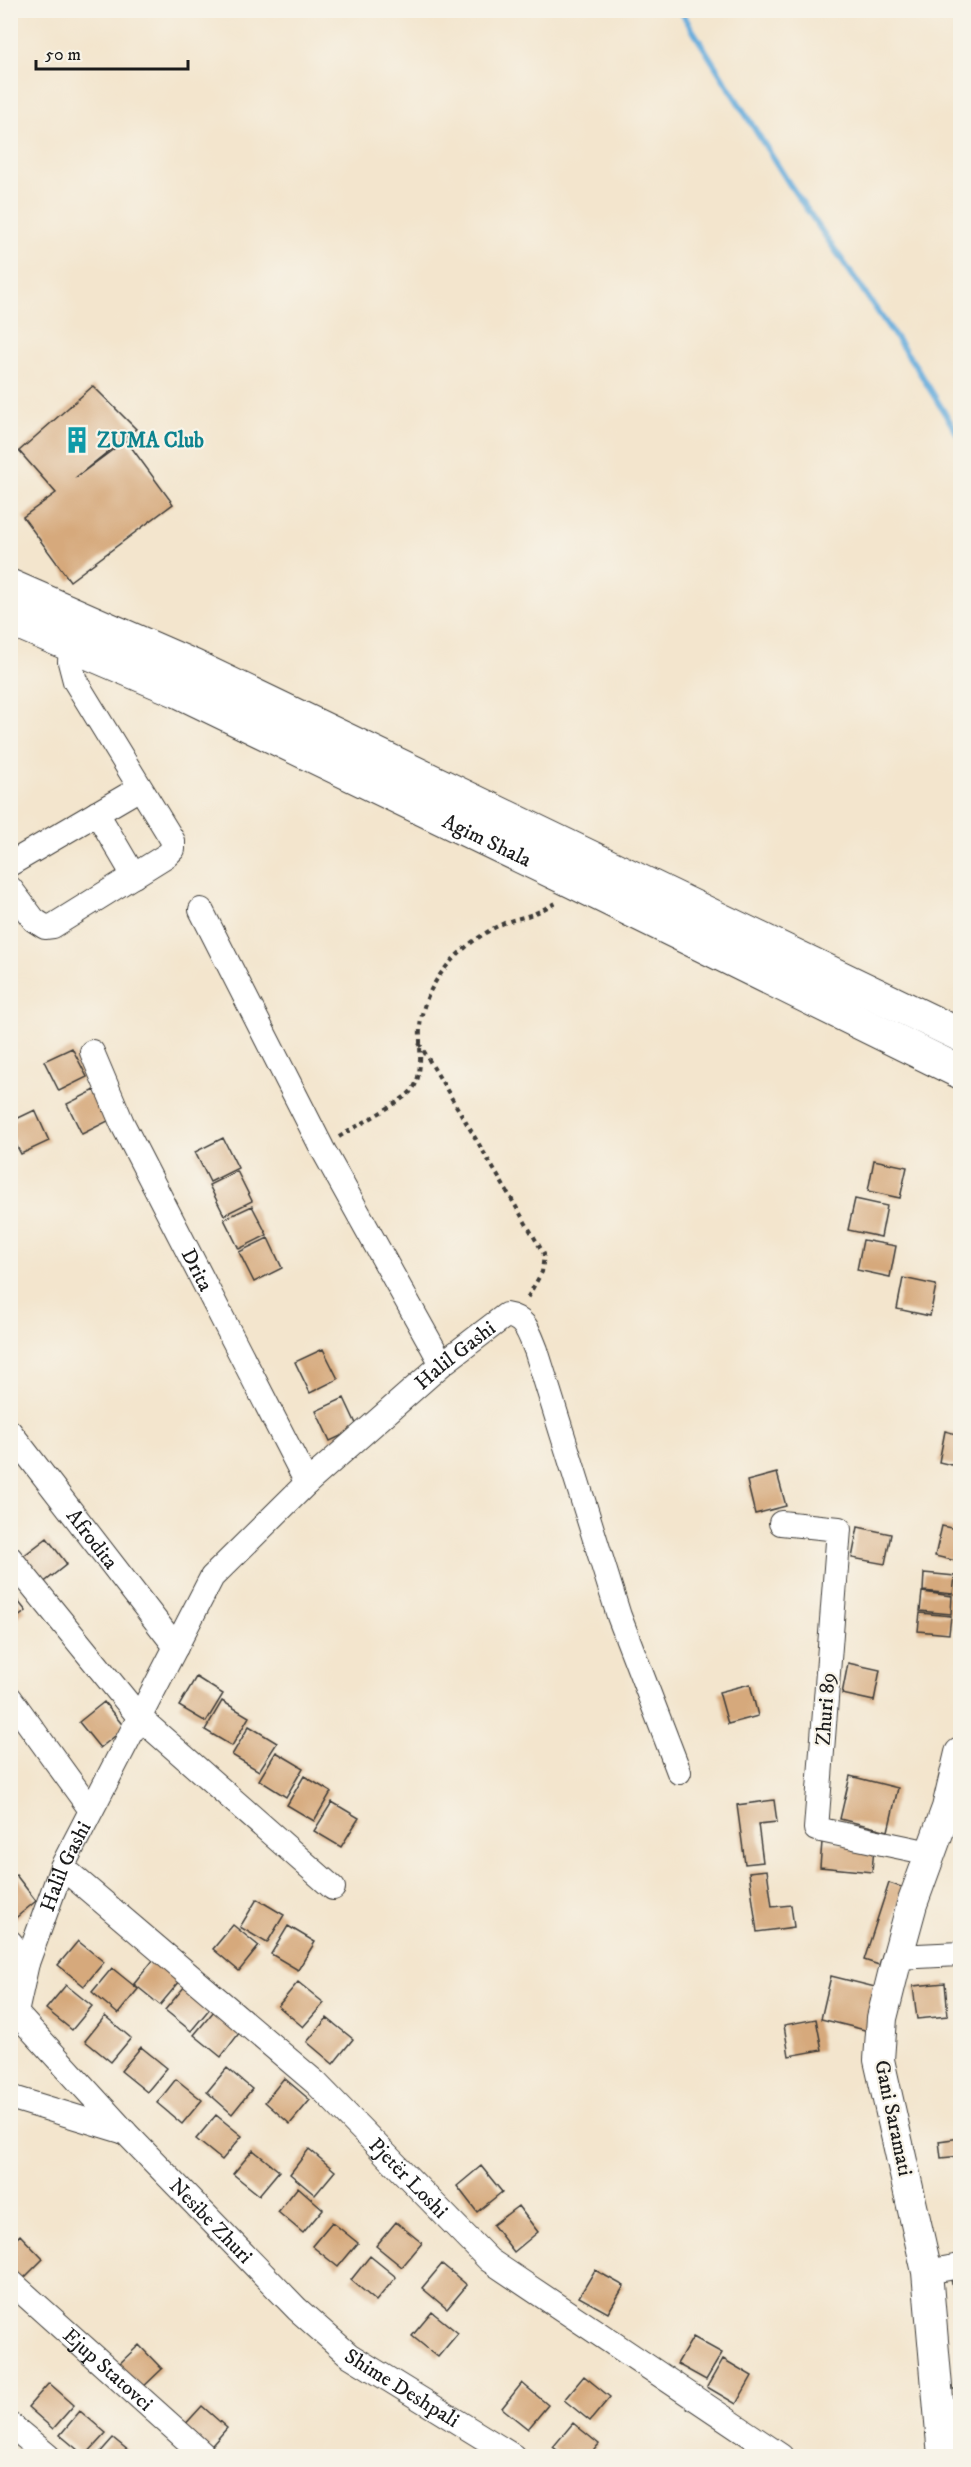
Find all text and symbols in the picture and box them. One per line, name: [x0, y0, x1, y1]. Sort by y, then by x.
scale bar: [36, 33, 188, 71]
text: 50 m: [45, 44, 81, 66]
building icon: ZUMA Club: [62, 425, 92, 455]
place label: ZUMA Club: [97, 428, 204, 454]
street label: Agim Shala: [438, 809, 535, 874]
street label: Drita: [175, 1244, 218, 1296]
street label: Halil Gashi: [410, 1316, 501, 1396]
street label: Afrodita: [60, 1504, 123, 1575]
street label: Zhuri 89: [810, 1672, 842, 1747]
street label: Halil Gashi: [35, 1817, 97, 1915]
street label: Gani Saramati: [868, 2058, 918, 2179]
street label: Pjetër Loshi: [363, 2133, 453, 2224]
street label: Nesibe Zhuri: [163, 2173, 258, 2269]
street label: Ejup Statovci: [57, 2323, 158, 2417]
street label: Shime Deshpali: [339, 2343, 464, 2434]

